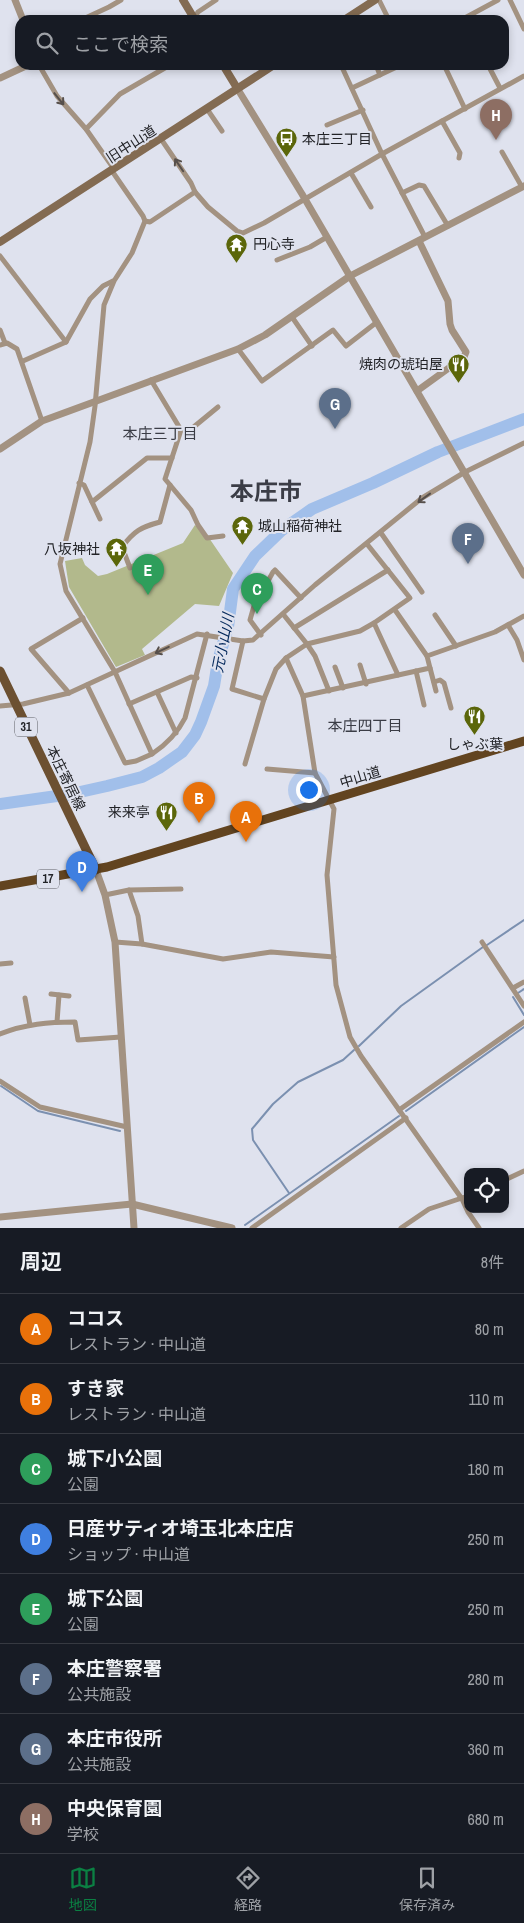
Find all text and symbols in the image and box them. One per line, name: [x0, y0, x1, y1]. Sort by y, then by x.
search box: [15, 15, 509, 70]
icon: search: [33, 29, 61, 57]
text: ここで検索: [73, 31, 168, 57]
one-way arrow: [54, 92, 65, 105]
pin: H: [480, 99, 512, 140]
street label: 旧中山道: [103, 121, 159, 167]
bus stop icon: 本庄三丁目: [274, 127, 298, 158]
place label: 本庄三丁目: [302, 130, 372, 148]
one-way arrow: [174, 158, 184, 172]
temple icon: 円心寺: [225, 232, 249, 263]
place label: 円心寺: [253, 235, 295, 253]
restaurant icon: 焼肉の琥珀屋: [447, 352, 471, 383]
place label: 焼肉の琥珀屋: [359, 355, 443, 373]
pin: G: [319, 388, 351, 429]
district label: 本庄三丁目: [122, 423, 198, 444]
district label: 本庄市: [230, 475, 302, 507]
one-way arrow: [417, 493, 431, 503]
temple icon: 城山稲荷神社: [230, 514, 254, 545]
place label: 城山稲荷神社: [258, 517, 342, 535]
pin: F: [452, 523, 484, 564]
temple icon: 八坂神社: [104, 537, 128, 568]
place label: 八坂神社: [44, 540, 100, 558]
pin: E: [132, 554, 164, 595]
pin: C: [241, 573, 273, 614]
water label: 元小山川: [206, 609, 239, 674]
one-way arrow: [155, 646, 170, 655]
restaurant icon: しゃぶ葉: [463, 704, 487, 735]
district label: 本庄四丁目: [327, 715, 403, 736]
road number: 31: [15, 718, 37, 736]
place label: しゃぶ葉: [447, 735, 503, 753]
street label: 本庄寄居線: [43, 743, 89, 813]
street label: 中山道: [337, 762, 383, 792]
your location: [296, 777, 322, 803]
pin: B: [183, 782, 215, 823]
restaurant icon: 来来亭: [154, 800, 178, 831]
pin: A: [230, 801, 262, 842]
place label: 来来亭: [108, 803, 150, 821]
pin: D: [66, 851, 98, 892]
road number: 17: [37, 870, 59, 889]
map controls: [464, 1168, 509, 1213]
button: locate: [464, 1168, 509, 1213]
text: 周辺: [20, 1247, 62, 1276]
text: 8件: [481, 1251, 504, 1273]
text: ココス: [67, 1305, 124, 1331]
text: A: [31, 1318, 41, 1340]
text: 80 m: [475, 1318, 504, 1340]
text: レストラン · 中山道: [67, 1333, 206, 1355]
text: すき家: [67, 1375, 124, 1401]
text: B: [31, 1388, 41, 1410]
text: 110 m: [468, 1388, 504, 1410]
text: レストラン · 中山道: [67, 1403, 206, 1425]
text: 城下小公園: [67, 1445, 162, 1471]
text: C: [31, 1458, 41, 1480]
text: 180 m: [468, 1458, 504, 1480]
text: 公園: [67, 1473, 99, 1495]
text: 日産サティオ埼玉北本庄店: [67, 1515, 294, 1541]
text: D: [31, 1528, 41, 1550]
text: 250 m: [468, 1528, 504, 1550]
text: ショップ · 中山道: [67, 1543, 190, 1565]
text: 城下公園: [67, 1585, 143, 1611]
text: E: [32, 1598, 40, 1620]
text: 250 m: [468, 1598, 504, 1620]
text: 公園: [67, 1613, 99, 1635]
text: 本庄警察署: [67, 1655, 162, 1681]
text: F: [32, 1668, 40, 1690]
text: 280 m: [468, 1668, 504, 1690]
text: 公共施設: [67, 1683, 131, 1705]
text: 本庄市役所: [67, 1725, 162, 1751]
text: G: [31, 1738, 41, 1760]
text: 360 m: [468, 1738, 504, 1760]
text: 公共施設: [67, 1753, 131, 1775]
text: 中央保育園: [67, 1795, 162, 1821]
text: H: [31, 1808, 41, 1830]
text: 680 m: [468, 1808, 504, 1830]
text: 学校: [67, 1823, 99, 1845]
tab: 地図: [69, 1864, 97, 1914]
tab: 経路: [234, 1864, 262, 1914]
tab: 保存済み: [399, 1864, 455, 1914]

